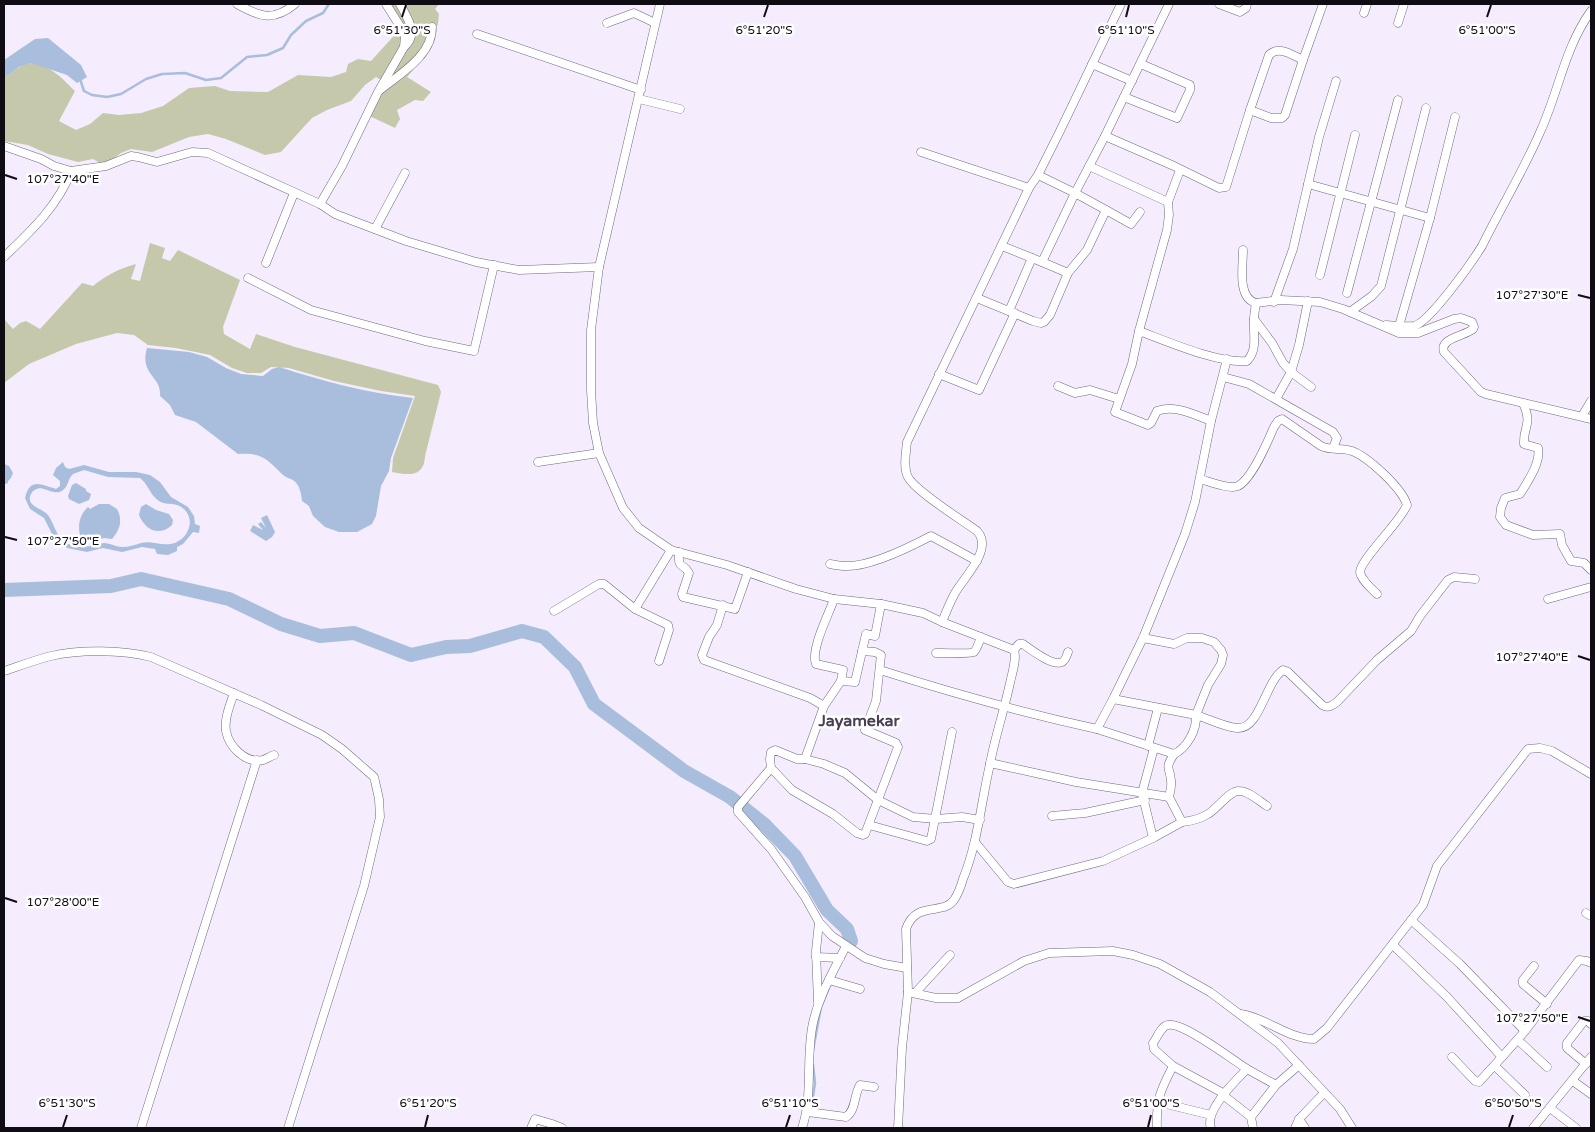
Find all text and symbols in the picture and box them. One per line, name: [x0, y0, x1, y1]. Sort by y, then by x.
text: 6°51'30"S: [373, 23, 431, 37]
text: 6°51'20"S: [735, 23, 793, 37]
text: 6°51'10"S: [1097, 23, 1155, 37]
text: 6°51'00"S: [1458, 23, 1516, 37]
text: 107°27'40"E: [27, 172, 100, 186]
text: 107°27'30"E: [1496, 288, 1569, 302]
text: 107°27'50"E: [27, 534, 100, 548]
text: 107°27'40"E: [1496, 650, 1569, 664]
district label: Jayamekar: [817, 711, 900, 731]
text: 107°28'00"E: [27, 895, 100, 909]
text: 107°27'50"E: [1496, 1011, 1569, 1025]
text: 6°51'30"S: [38, 1096, 96, 1110]
text: 6°51'20"S: [399, 1096, 457, 1110]
text: 6°51'10"S: [761, 1096, 819, 1110]
text: 6°51'00"S: [1122, 1096, 1180, 1110]
text: 6°50'50"S: [1484, 1096, 1542, 1110]

